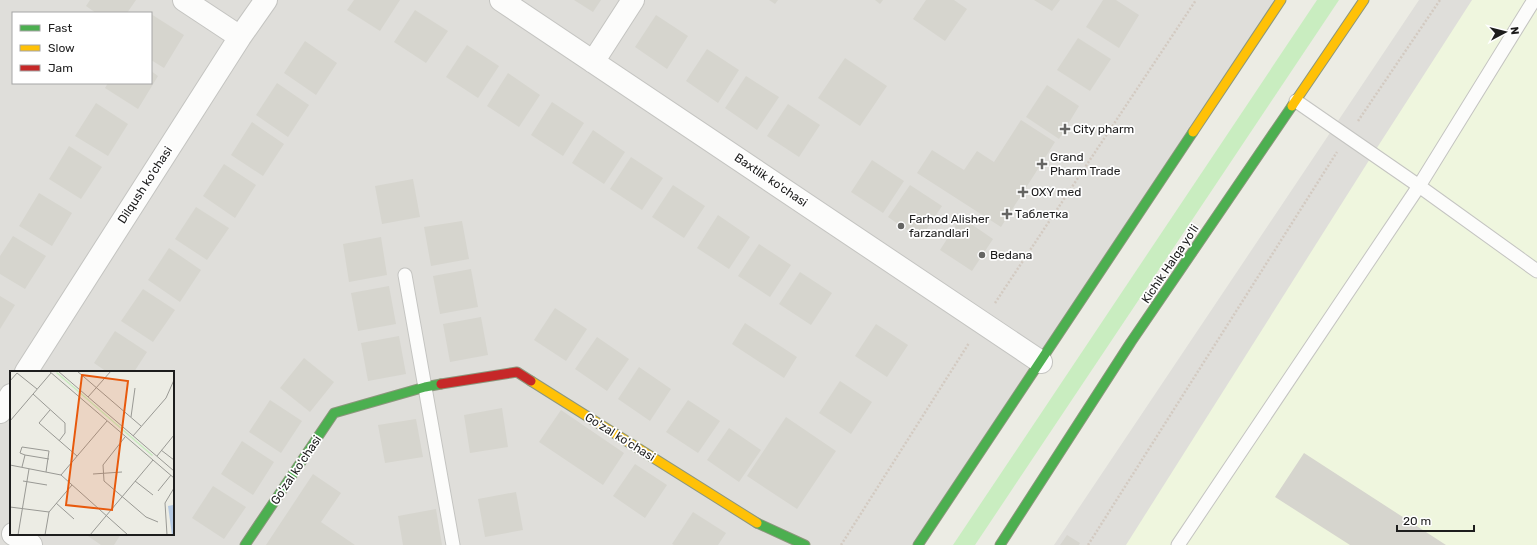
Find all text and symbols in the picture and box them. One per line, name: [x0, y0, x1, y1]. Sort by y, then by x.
legend: [12, 12, 152, 84]
north arrow: [1485, 12, 1525, 52]
text: Fast: [48, 21, 72, 35]
text: N: [1507, 26, 1521, 36]
text: Slow: [48, 41, 75, 55]
text: Jam: [48, 61, 73, 75]
place label: City pharm: [1073, 122, 1134, 136]
marker: City pharm: [1060, 124, 1070, 134]
street label: Dilqush ko'chasi: [115, 144, 175, 226]
street label: Baxtlik ko'chasi: [732, 150, 810, 210]
place label: Grand Pharm Trade: [1050, 150, 1121, 178]
marker: Grand Pharm Trade: [1037, 159, 1047, 169]
place label: OXY med: [1031, 185, 1081, 199]
marker: OXY med: [1018, 187, 1028, 197]
place label: Таблетка: [1015, 207, 1068, 221]
marker: Таблетка: [1002, 209, 1012, 219]
place label: Farhod Alisher farzandlari: [909, 212, 990, 240]
marker: Farhod Alisher farzandlari: [896, 221, 906, 231]
street label: Kichik Halqa yo'li: [1139, 222, 1202, 306]
place label: Bedana: [990, 248, 1032, 262]
marker: Bedana: [977, 250, 987, 260]
inset map: [10, 371, 174, 535]
street label: Go'zal ko'chasi: [582, 410, 658, 464]
street label: Go'zal ko'chasi: [268, 433, 324, 507]
scale bar: [1397, 507, 1474, 533]
text: 20 m: [1403, 514, 1431, 528]

